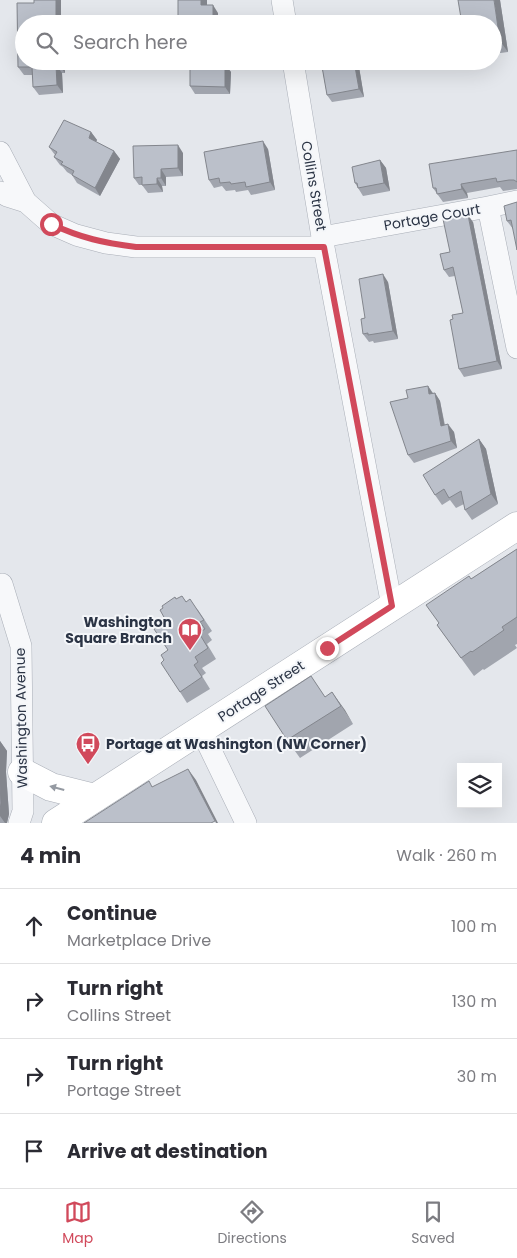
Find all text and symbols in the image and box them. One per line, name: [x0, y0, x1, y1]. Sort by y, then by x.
search box: [15, 15, 502, 70]
icon: search: [33, 29, 61, 57]
text: Search here: [73, 29, 187, 56]
street label: Collins Street: [296, 139, 332, 233]
street label: Portage Court: [382, 199, 482, 235]
route start: [40, 213, 63, 236]
place label: Washington Square Branch: [65, 612, 172, 648]
library icon: Washington Square Branch: [177, 617, 203, 651]
route end: [316, 637, 339, 660]
street label: Washington Avenue: [10, 647, 32, 788]
street label: Portage Street: [214, 655, 308, 727]
bus stop icon: Portage at Washington (NW Corner): [75, 731, 101, 765]
place label: Portage at Washington (NW Corner): [106, 734, 367, 754]
map controls: [457, 763, 502, 808]
button: layers: [457, 763, 502, 808]
one-way arrow: [50, 784, 65, 792]
text: 4 min: [20, 841, 81, 870]
text: Walk · 260 m: [396, 844, 497, 867]
text: Continue: [67, 900, 157, 927]
icon: ahead: [20, 912, 48, 940]
text: 100 m: [451, 915, 497, 938]
text: Marketplace Drive: [67, 929, 211, 952]
text: Turn right: [67, 975, 163, 1002]
icon: right: [20, 987, 48, 1015]
text: 130 m: [452, 990, 497, 1013]
text: Collins Street: [67, 1004, 171, 1027]
text: Turn right: [67, 1050, 163, 1077]
icon: right: [20, 1062, 48, 1090]
text: 30 m: [457, 1065, 497, 1088]
text: Portage Street: [67, 1079, 181, 1102]
icon: arrive: [20, 1137, 48, 1165]
text: Arrive at destination: [67, 1138, 268, 1165]
tab: Map: [62, 1198, 93, 1249]
tab: Directions: [217, 1198, 287, 1249]
tab: Saved: [411, 1198, 455, 1249]

